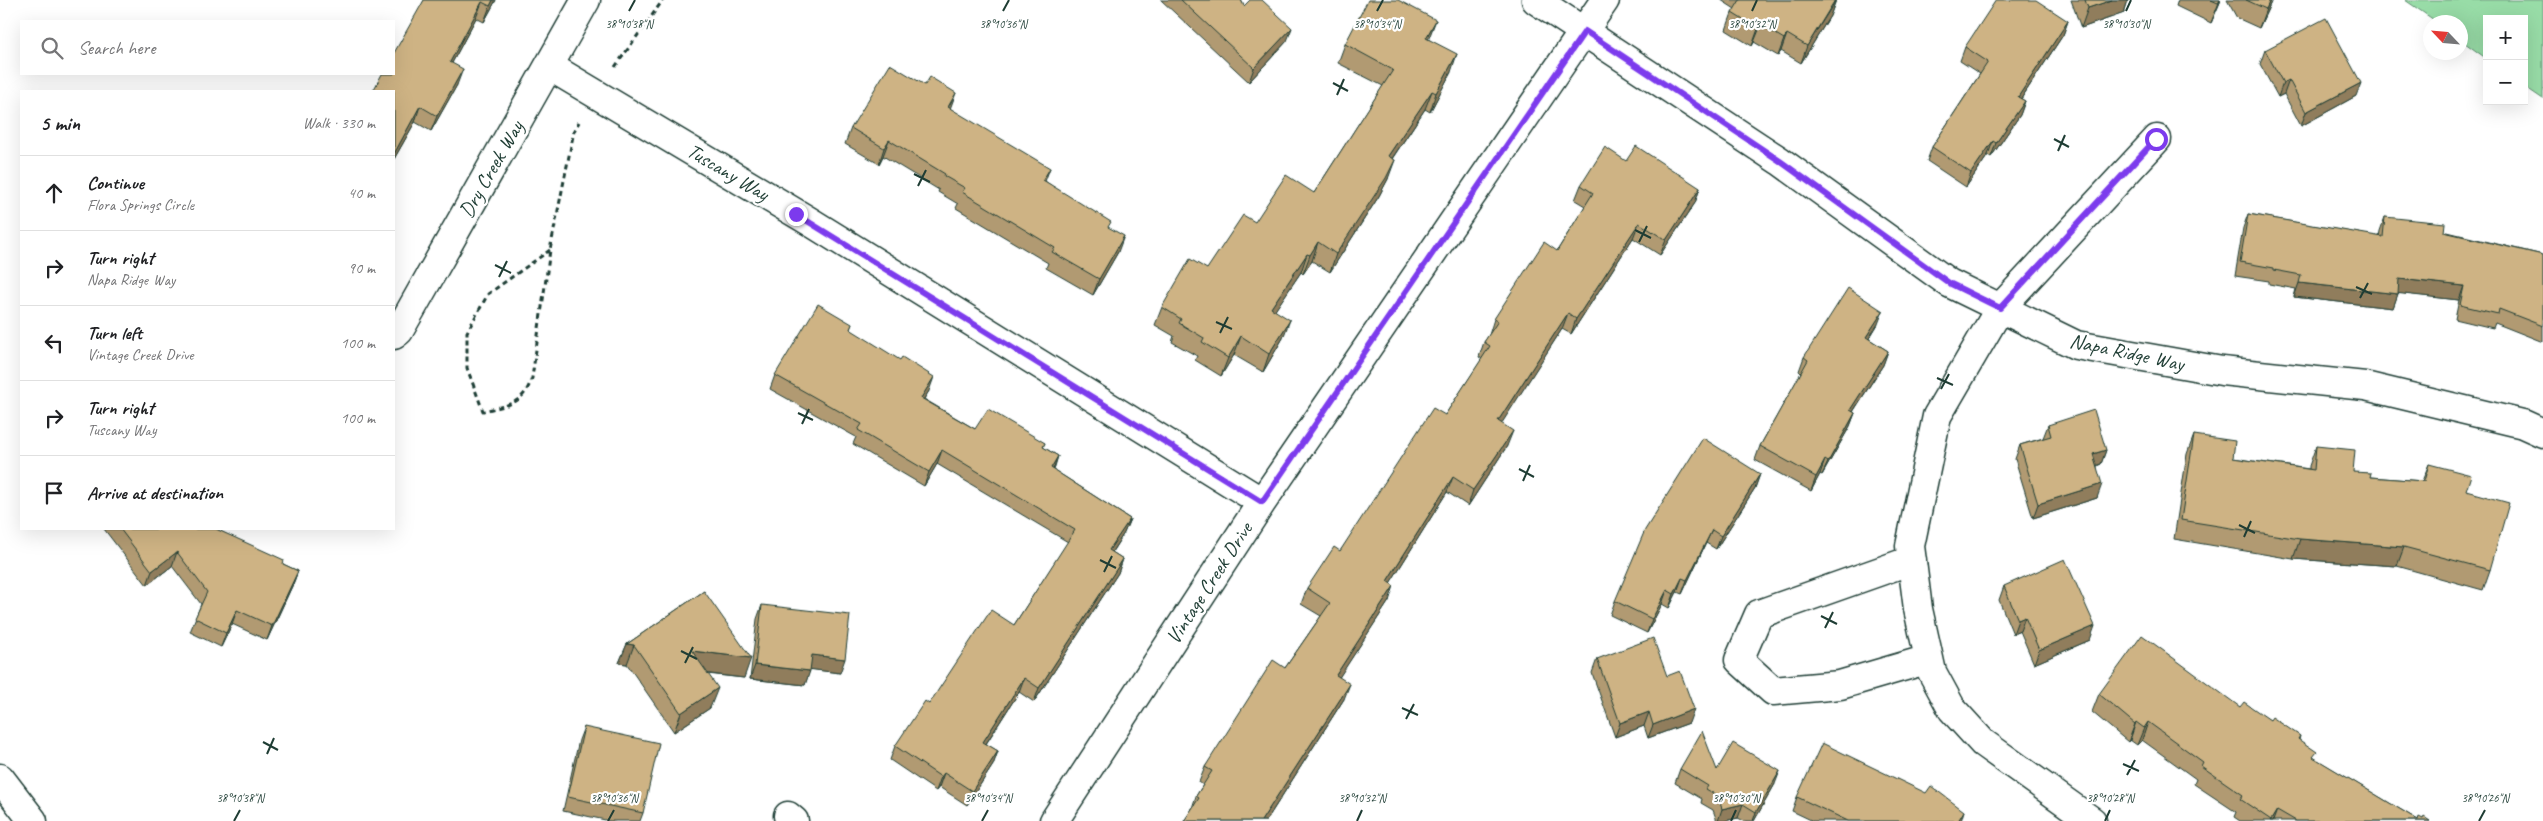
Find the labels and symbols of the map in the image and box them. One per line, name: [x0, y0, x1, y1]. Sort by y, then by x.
north arrow: [2423, 15, 2468, 60]
text: 38°10'38"N: [605, 16, 654, 32]
text: 38°10'36"N: [979, 16, 1028, 32]
text: 38°10'34"N: [1353, 16, 1402, 32]
text: 38°10'32"N: [1728, 16, 1777, 32]
text: 38°10'30"N: [2102, 16, 2151, 32]
street label: Dry Creek Way: [453, 115, 530, 222]
route start: [2145, 128, 2168, 151]
street label: Tuscany Way: [682, 137, 775, 208]
route end: [785, 203, 808, 226]
street label: Napa Ridge Way: [2068, 327, 2188, 377]
street label: Vintage Creek Drive: [1160, 516, 1259, 649]
text: 38°10'38"N: [216, 790, 265, 806]
text: 38°10'36"N: [590, 790, 639, 806]
text: 38°10'34"N: [964, 790, 1013, 806]
text: 38°10'32"N: [1338, 790, 1387, 806]
text: 38°10'30"N: [1712, 790, 1761, 806]
text: 38°10'28"N: [2086, 790, 2135, 806]
text: 38°10'26"N: [2461, 790, 2510, 806]

